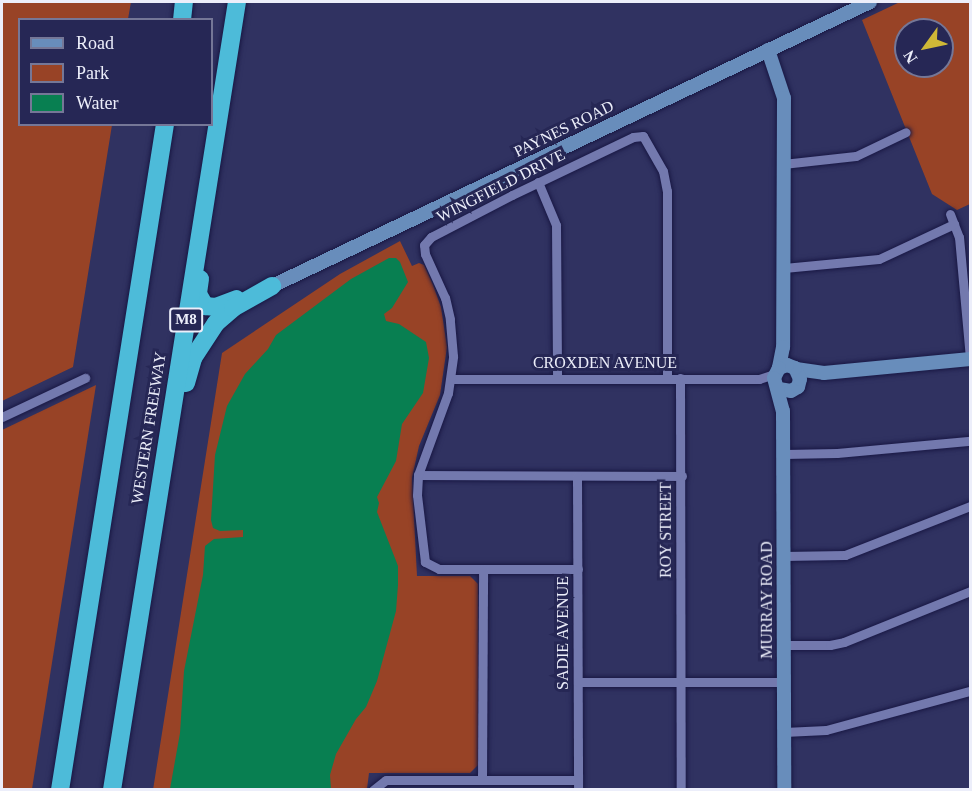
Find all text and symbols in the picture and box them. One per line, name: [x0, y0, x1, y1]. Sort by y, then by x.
legend: [18, 18, 213, 126]
north arrow: [894, 18, 954, 78]
text: Road: [76, 33, 114, 53]
text: N: [900, 48, 920, 66]
text: Park: [76, 63, 109, 83]
text: Water: [76, 93, 119, 113]
street label: PAYNES ROAD: [511, 97, 617, 161]
street label: WINGFIELD DRIVE: [433, 145, 569, 227]
road number: M8: [168, 308, 204, 332]
street label: WESTERN FREEWAY: [128, 351, 170, 505]
street label: CROXDEN AVENUE: [532, 353, 678, 373]
street label: ROY STREET: [656, 482, 676, 578]
street label: MURRAY ROAD: [757, 541, 777, 659]
street label: SADIE AVENUE: [553, 576, 573, 690]

